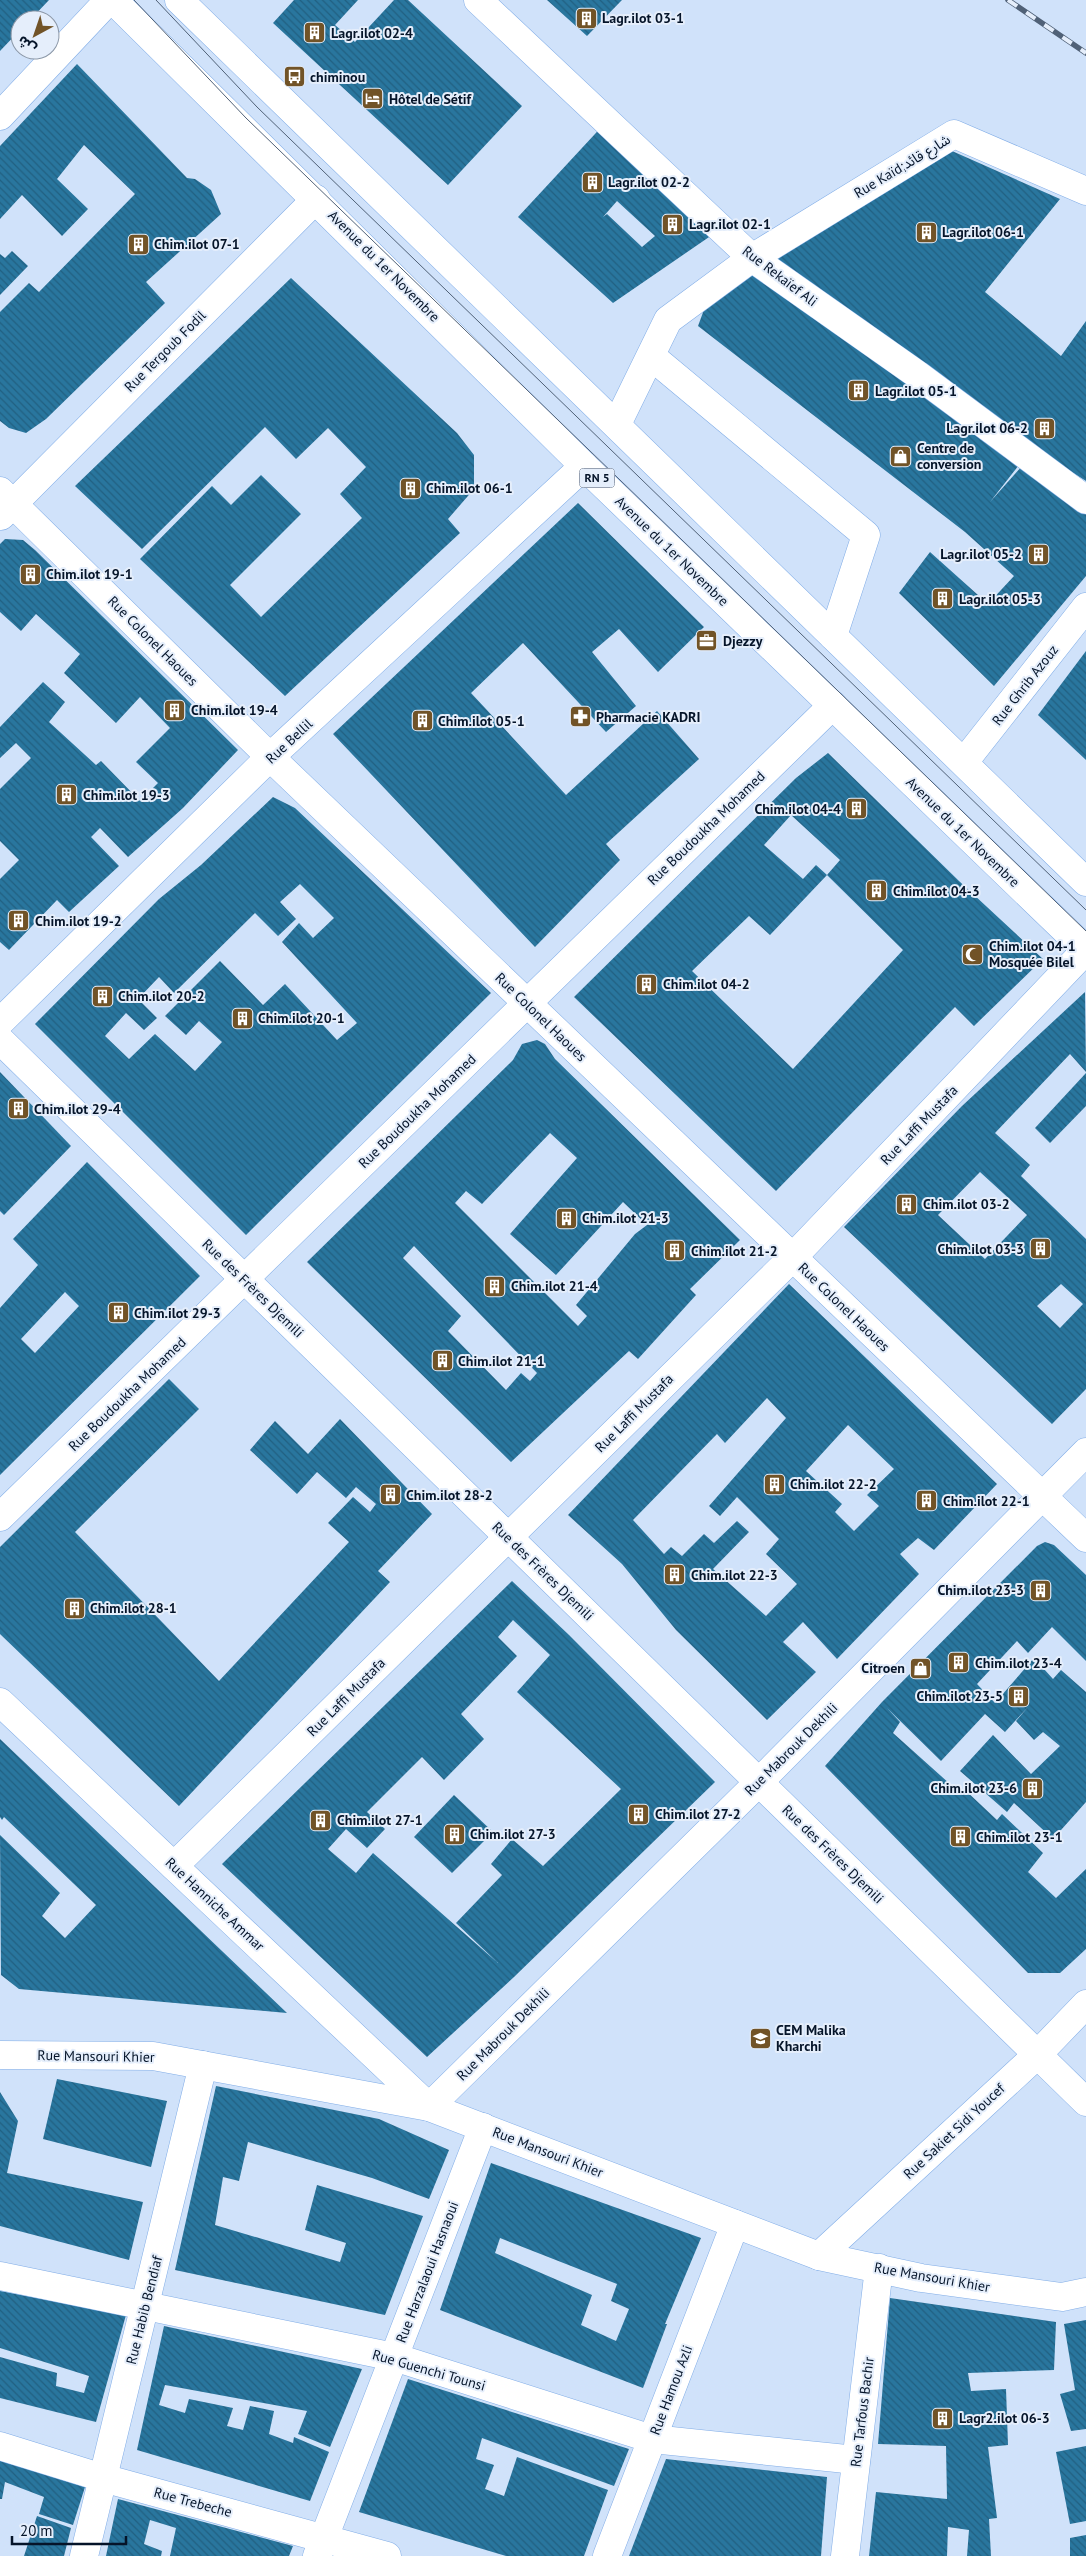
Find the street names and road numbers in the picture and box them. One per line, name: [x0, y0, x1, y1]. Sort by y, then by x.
street label: Rue Kaïd;شارع قائد: [851, 130, 954, 204]
street label: Avenue du 1er Novembre: [324, 206, 444, 326]
street label: Rue Rekaïef Ali: [739, 242, 821, 310]
street label: Rue Tergoub Fodil: [120, 306, 210, 396]
road number: RN 5: [580, 468, 614, 488]
street label: Avenue du 1er Novembre: [612, 492, 732, 610]
street label: Rue Colonel Haoues: [104, 592, 202, 690]
street label: Rue Ghrib Azouz: [988, 641, 1062, 729]
street label: Rue Bellil: [262, 715, 316, 767]
street label: Rue Boudoukha Mohamed: [643, 767, 769, 889]
street label: Avenue du 1er Novembre: [903, 773, 1023, 891]
street label: Rue Colonel Haoues: [492, 969, 591, 1065]
street label: Rue Boudoukha Mohamed: [354, 1050, 480, 1172]
street label: Rue Laffi Mustafa: [876, 1081, 962, 1169]
street label: Rue des Frères Djemili: [198, 1235, 308, 1341]
street label: Rue Colonel Haoues: [795, 1259, 894, 1355]
street label: Rue Boudoukha Mohamed: [64, 1333, 190, 1455]
street label: Rue Laffi Mustafa: [591, 1370, 677, 1456]
street label: Rue des Frères Djemili: [488, 1518, 598, 1624]
street label: Rue Laffi Mustafa: [303, 1654, 389, 1740]
street label: Rue Mabrouk Dekhili: [741, 1699, 841, 1799]
street label: Rue des Frères Djemili: [778, 1801, 888, 1907]
street label: Rue Hanniche Ammar: [162, 1853, 268, 1955]
street label: Rue Mabrouk Dekhili: [453, 1984, 553, 2084]
street label: Rue Mansouri Khier: [37, 2046, 155, 2066]
street label: Rue Sakiet Sidi Youcef: [900, 2079, 1009, 2183]
street label: Rue Mansouri Khier: [490, 2123, 606, 2182]
street label: Rue Harzalaoui Hasnaoui: [392, 2199, 462, 2345]
street label: Rue Habib Bendiaf: [122, 2253, 166, 2366]
street label: Rue Mansouri Khier: [873, 2258, 992, 2296]
street label: Rue Hamou Azli: [646, 2343, 696, 2437]
street label: Rue Guenchi Tounsi: [370, 2345, 488, 2395]
street label: Rue Tarfous Bachir: [846, 2356, 878, 2468]
street label: Rue Trebeche: [152, 2483, 234, 2521]

